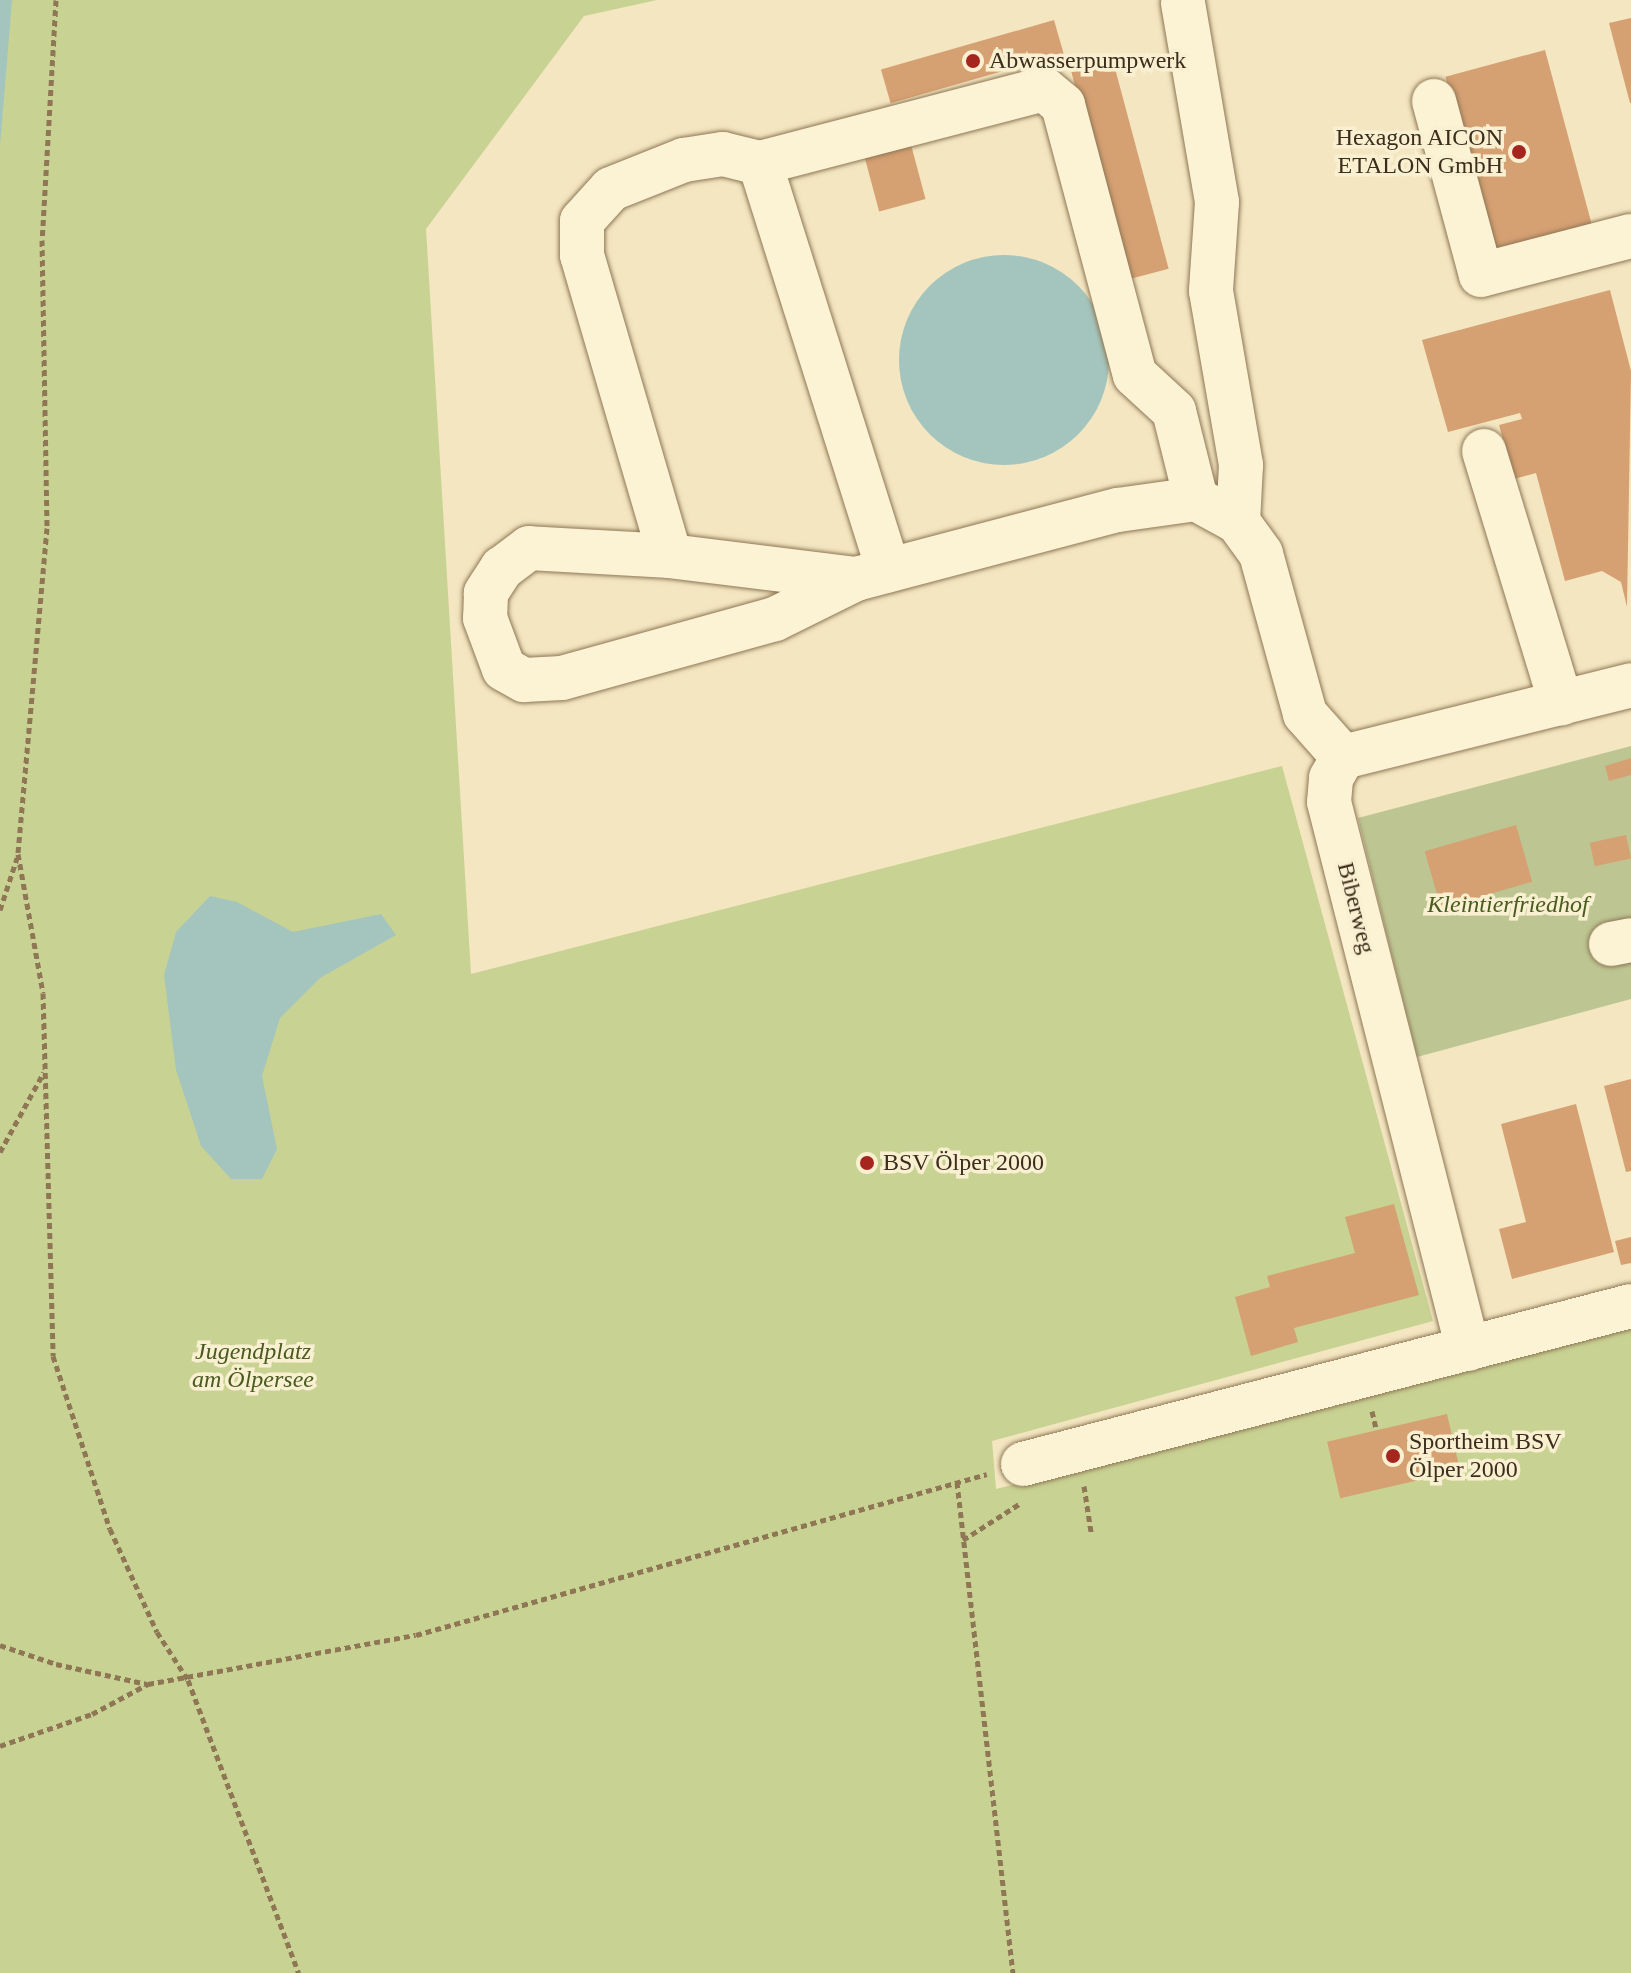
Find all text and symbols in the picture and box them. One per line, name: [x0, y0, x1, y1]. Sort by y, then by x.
place label: Abwasserpumpwerk: [989, 47, 1186, 75]
marker: Abwasserpumpwerk: [964, 52, 982, 70]
place label: Hexagon AICON ETALON GmbH: [1334, 124, 1503, 180]
marker: Hexagon AICON ETALON GmbH: [1510, 143, 1528, 161]
street label: Biberweg: [1331, 859, 1381, 957]
park label: Kleintierfriedhof: [1427, 891, 1589, 919]
place label: BSV Ölper 2000: [883, 1149, 1044, 1177]
marker: BSV Ölper 2000: [858, 1154, 876, 1172]
park label: Jugendplatz am Ölpersee: [192, 1338, 314, 1394]
place label: Sportheim BSV Ölper 2000: [1409, 1428, 1562, 1484]
marker: Sportheim BSV Ölper 2000: [1384, 1447, 1402, 1465]

